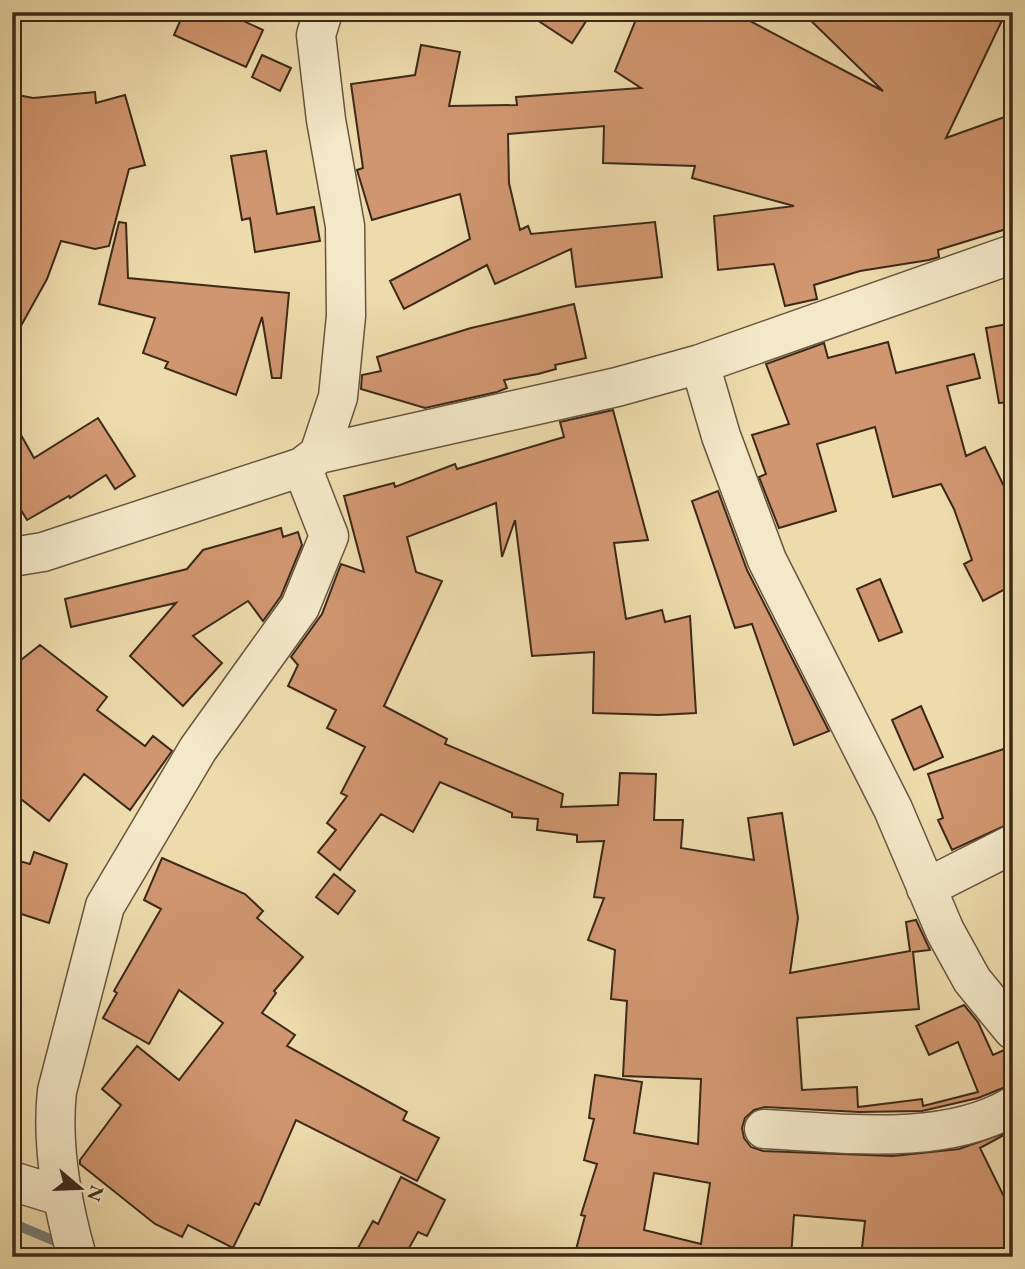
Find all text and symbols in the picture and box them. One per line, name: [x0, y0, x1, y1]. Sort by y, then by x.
north arrow: [46, 1154, 116, 1224]
text: N: [81, 1182, 110, 1205]

